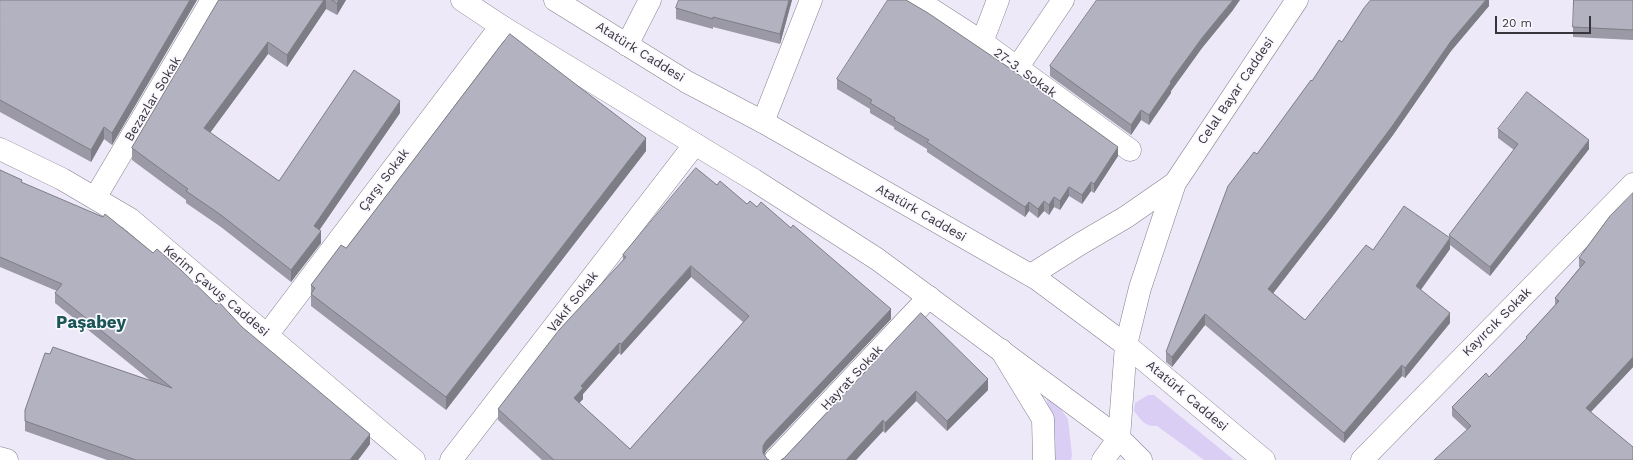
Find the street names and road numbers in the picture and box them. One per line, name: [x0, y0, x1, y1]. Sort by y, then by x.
street label: Atatürk Caddesi: [593, 18, 687, 86]
street label: Celal Bayar Caddesi: [1194, 35, 1278, 147]
street label: 27-3. Sokak: [990, 45, 1060, 101]
street label: Bezazlar Sokak: [121, 54, 185, 144]
street label: Çarşı Sokak: [355, 146, 413, 214]
street label: Atatürk Caddesi: [873, 181, 969, 245]
street label: Kerim Çavuş Caddesi: [160, 242, 272, 340]
street label: Vakıf Sokak: [544, 268, 602, 336]
street label: Kayırcık Sokak: [1459, 284, 1535, 360]
street label: Hayrat Sokak: [818, 342, 886, 414]
street label: Atatürk Caddesi: [1143, 357, 1231, 435]

